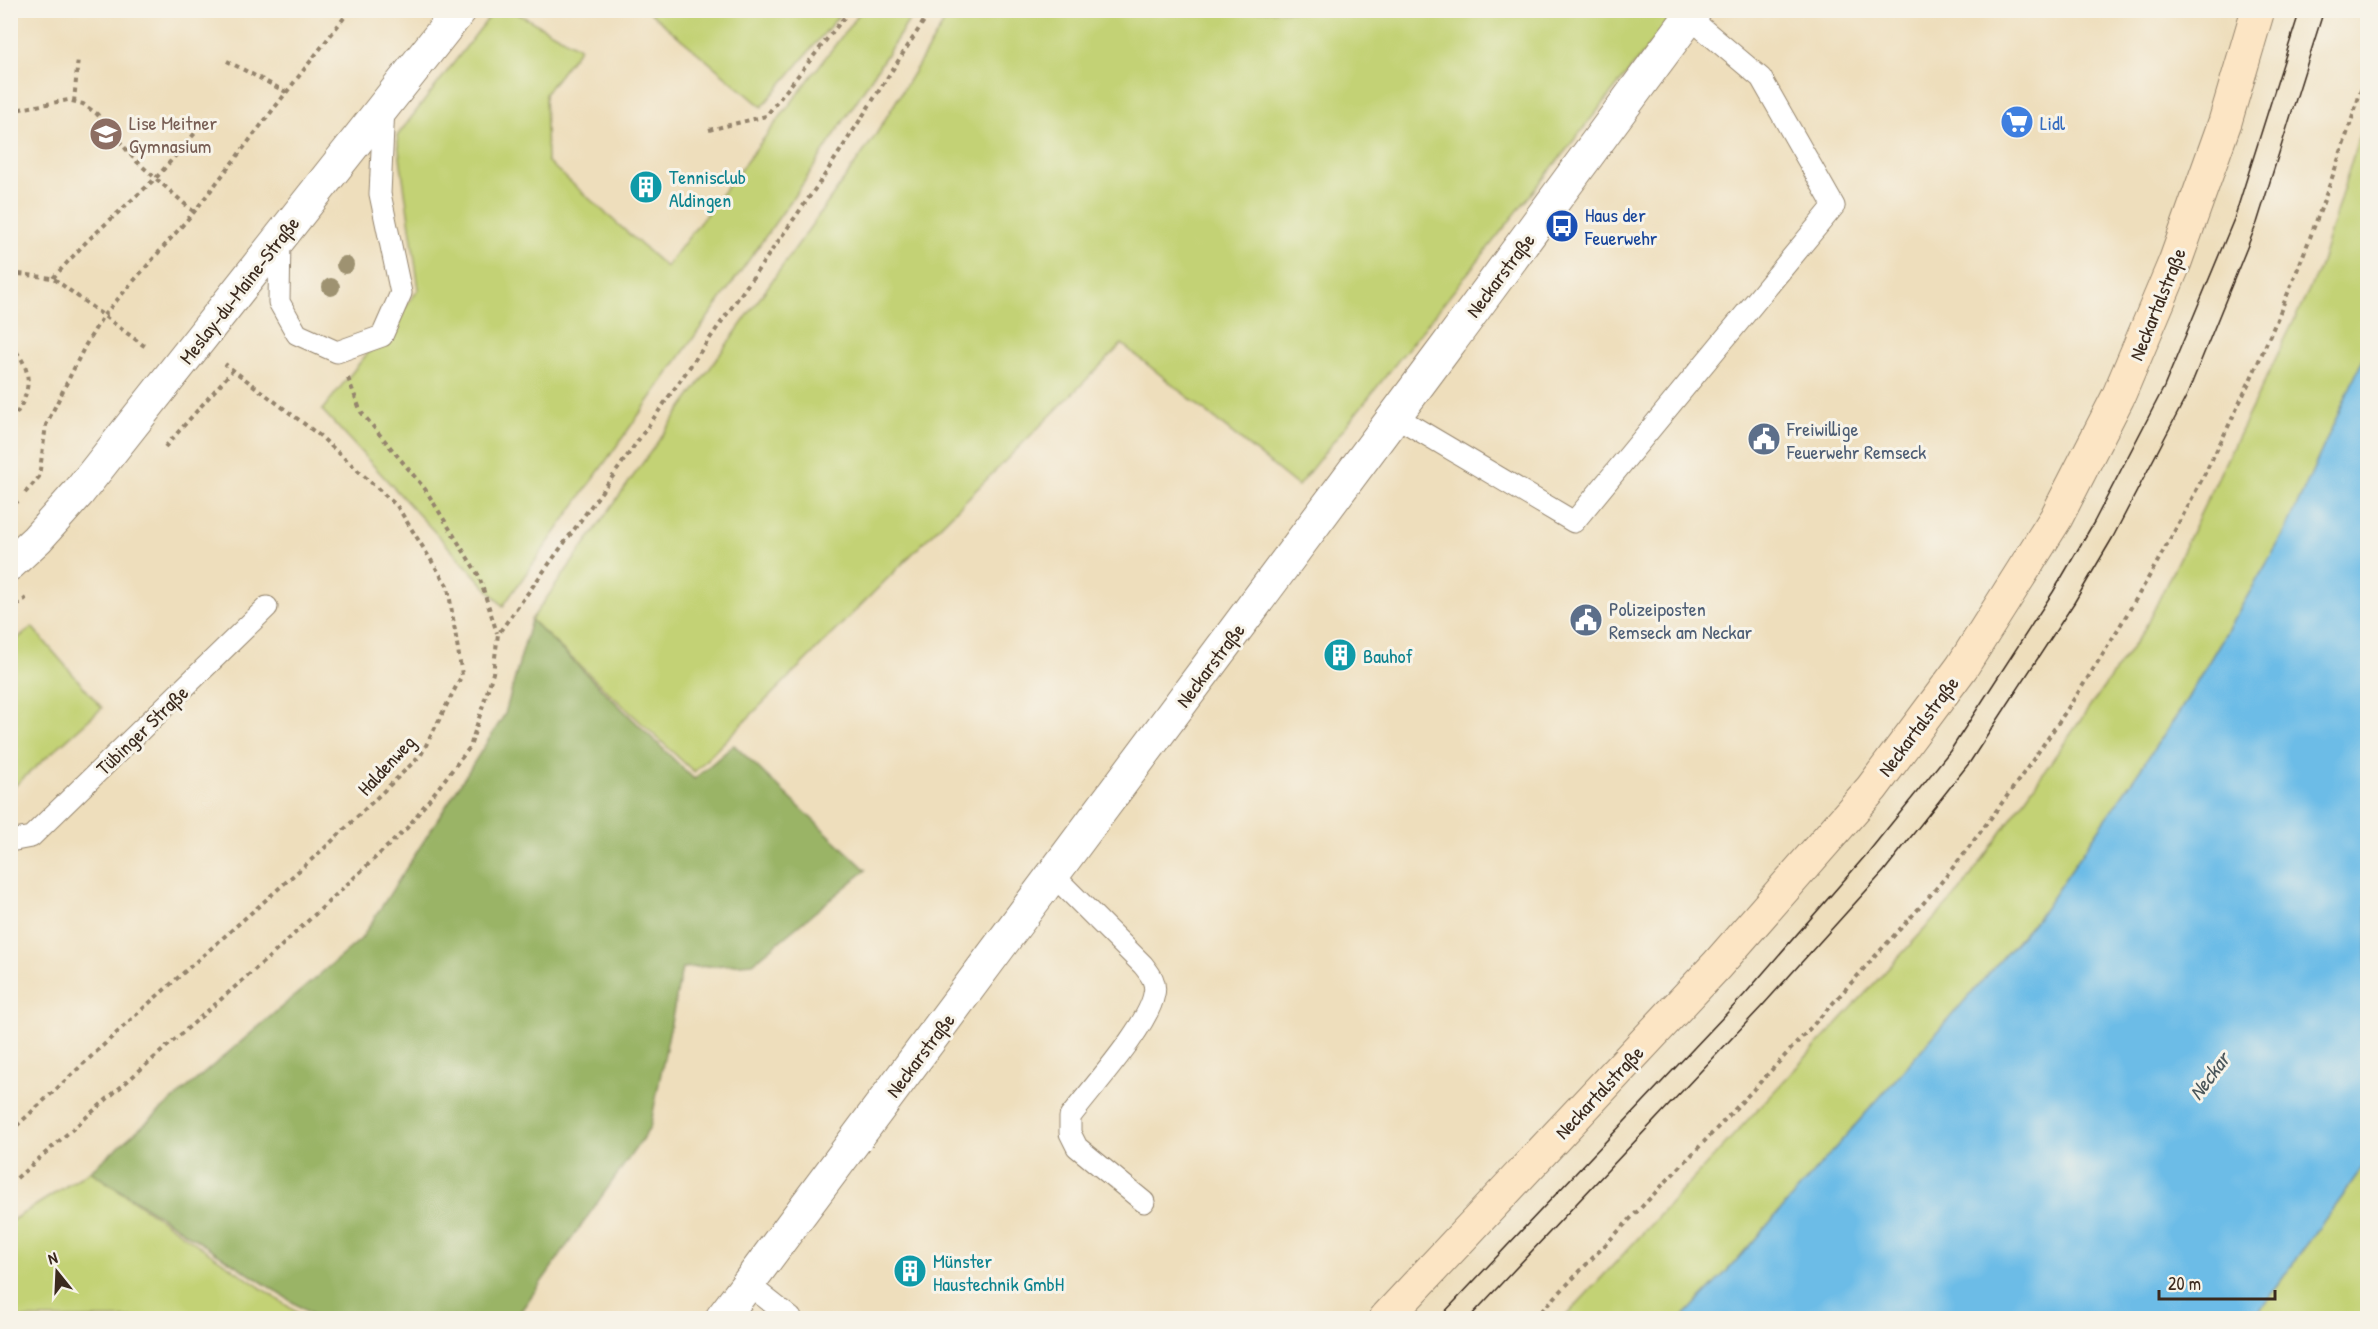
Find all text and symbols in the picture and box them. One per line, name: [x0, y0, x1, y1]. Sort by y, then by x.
supermarket icon: Lidl: [1999, 104, 2035, 140]
place label: Lise Meitner Gymnasium: [129, 109, 217, 159]
place label: Lidl: [2040, 109, 2066, 136]
school or university icon: Lise Meitner Gymnasium: [88, 116, 124, 152]
place label: Tennisclub Aldingen: [669, 163, 746, 213]
building icon: Tennisclub Aldingen: [628, 169, 664, 205]
place label: Haus der Feuerwehr: [1584, 201, 1658, 251]
bus stop icon: Haus der Feuerwehr: [1544, 208, 1580, 244]
street label: Meslay-du-Maine-Straße: [173, 211, 305, 369]
street label: Neckarstraße: [1459, 227, 1541, 323]
street label: Neckartalstraße: [2122, 244, 2192, 364]
place label: Freiwillige Feuerwehr Remseck: [1786, 415, 1926, 465]
public building icon: Freiwillige Feuerwehr Remseck: [1746, 421, 1782, 457]
place label: Polizeiposten Remseck am Neckar: [1609, 595, 1752, 645]
public building icon: Polizeiposten Remseck am Neckar: [1568, 602, 1604, 638]
street label: Neckarstraße: [1169, 617, 1251, 713]
building icon: Bauhof: [1322, 637, 1358, 673]
place label: Bauhof: [1363, 642, 1413, 669]
street label: Neckartalstraße: [1871, 670, 1965, 782]
street label: Tübinger Straße: [90, 679, 194, 781]
street label: Haldenweg: [351, 729, 421, 801]
street label: Neckarstraße: [879, 1007, 961, 1103]
street label: Neckartalstraße: [1549, 1039, 1649, 1145]
water label: Neckar: [2182, 1044, 2238, 1106]
north arrow: [27, 1242, 87, 1302]
text: N: [45, 1246, 60, 1270]
place label: Münster Haustechnik GmbH: [933, 1247, 1064, 1297]
building icon: Münster Haustechnik GmbH: [892, 1253, 928, 1289]
scale bar: [2159, 1263, 2274, 1301]
text: 20 m: [2168, 1271, 2201, 1296]

